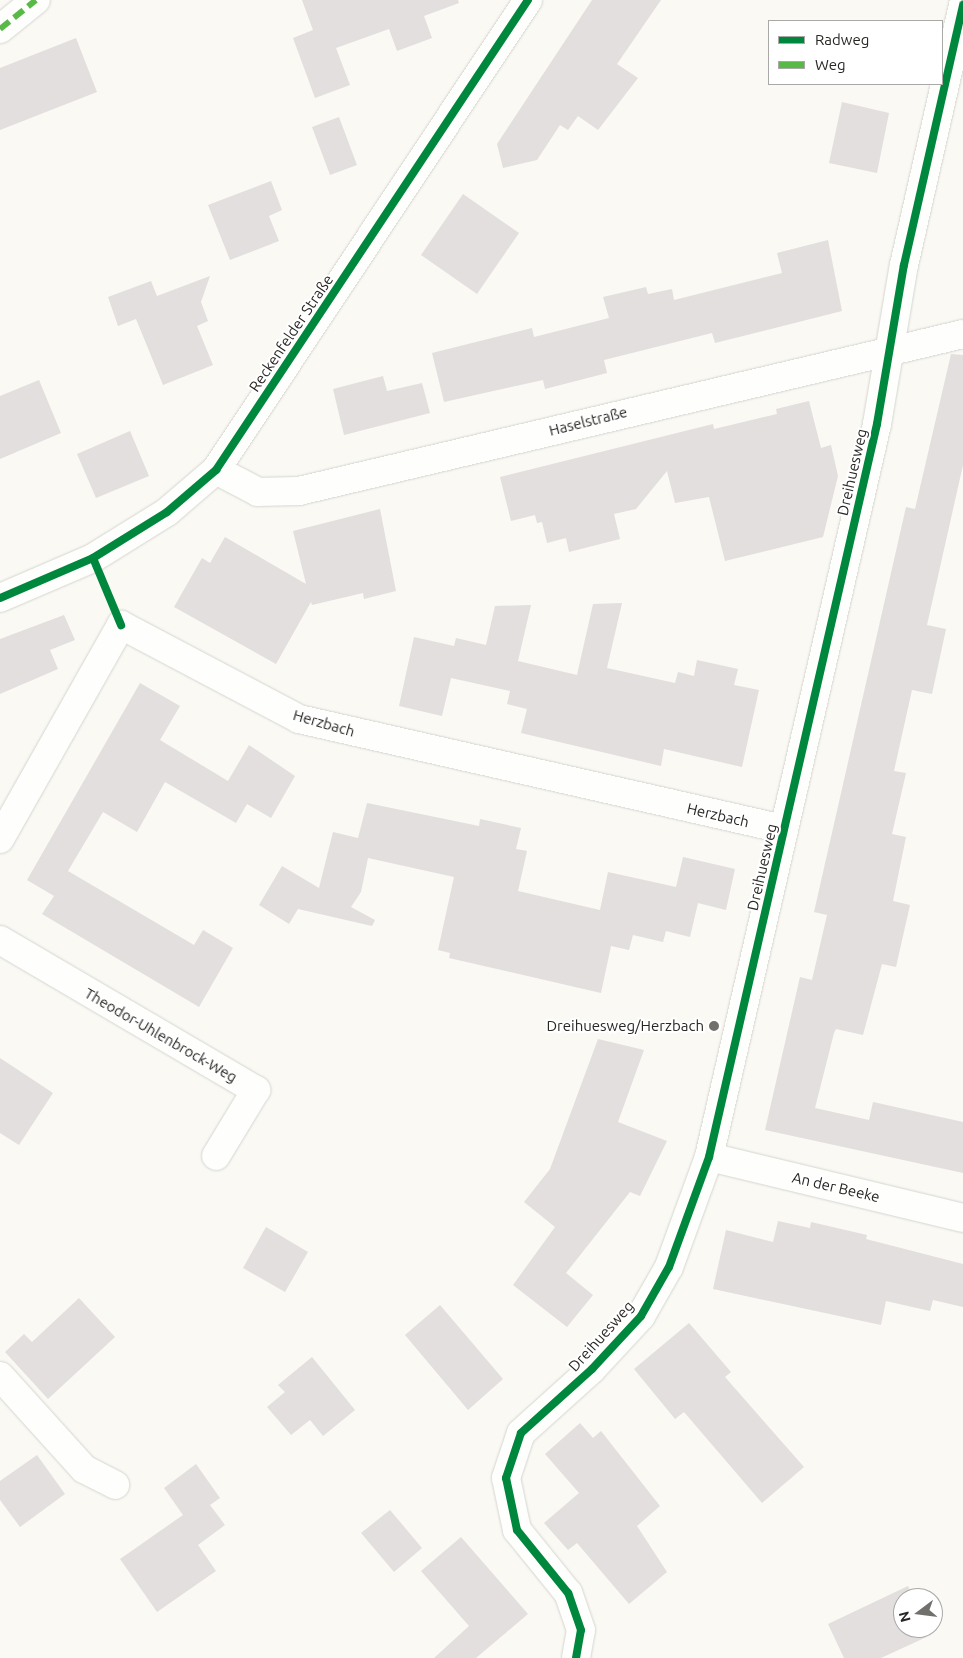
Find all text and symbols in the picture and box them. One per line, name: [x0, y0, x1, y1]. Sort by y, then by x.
legend: [768, 20, 943, 85]
text: Radweg: [815, 31, 869, 48]
text: Weg: [815, 56, 846, 73]
street label: Reckenfelder Straße: [245, 271, 337, 395]
street label: Haselstraße: [547, 403, 629, 439]
street label: Dreihuesweg: [833, 427, 871, 517]
street label: Herzbach: [291, 706, 357, 740]
street label: Herzbach: [685, 799, 751, 831]
street label: Dreihuesweg: [743, 822, 781, 912]
street label: Theodor-Uhlenbrock-Weg: [82, 984, 240, 1086]
place label: Dreihuesweg/Herzbach: [546, 1017, 704, 1035]
marker: Dreihuesweg/Herzbach: [708, 1020, 720, 1032]
street label: An der Beeke: [790, 1168, 882, 1206]
street label: Dreihuesweg: [565, 1297, 637, 1375]
north arrow: [893, 1588, 943, 1638]
text: N: [895, 1610, 914, 1624]

